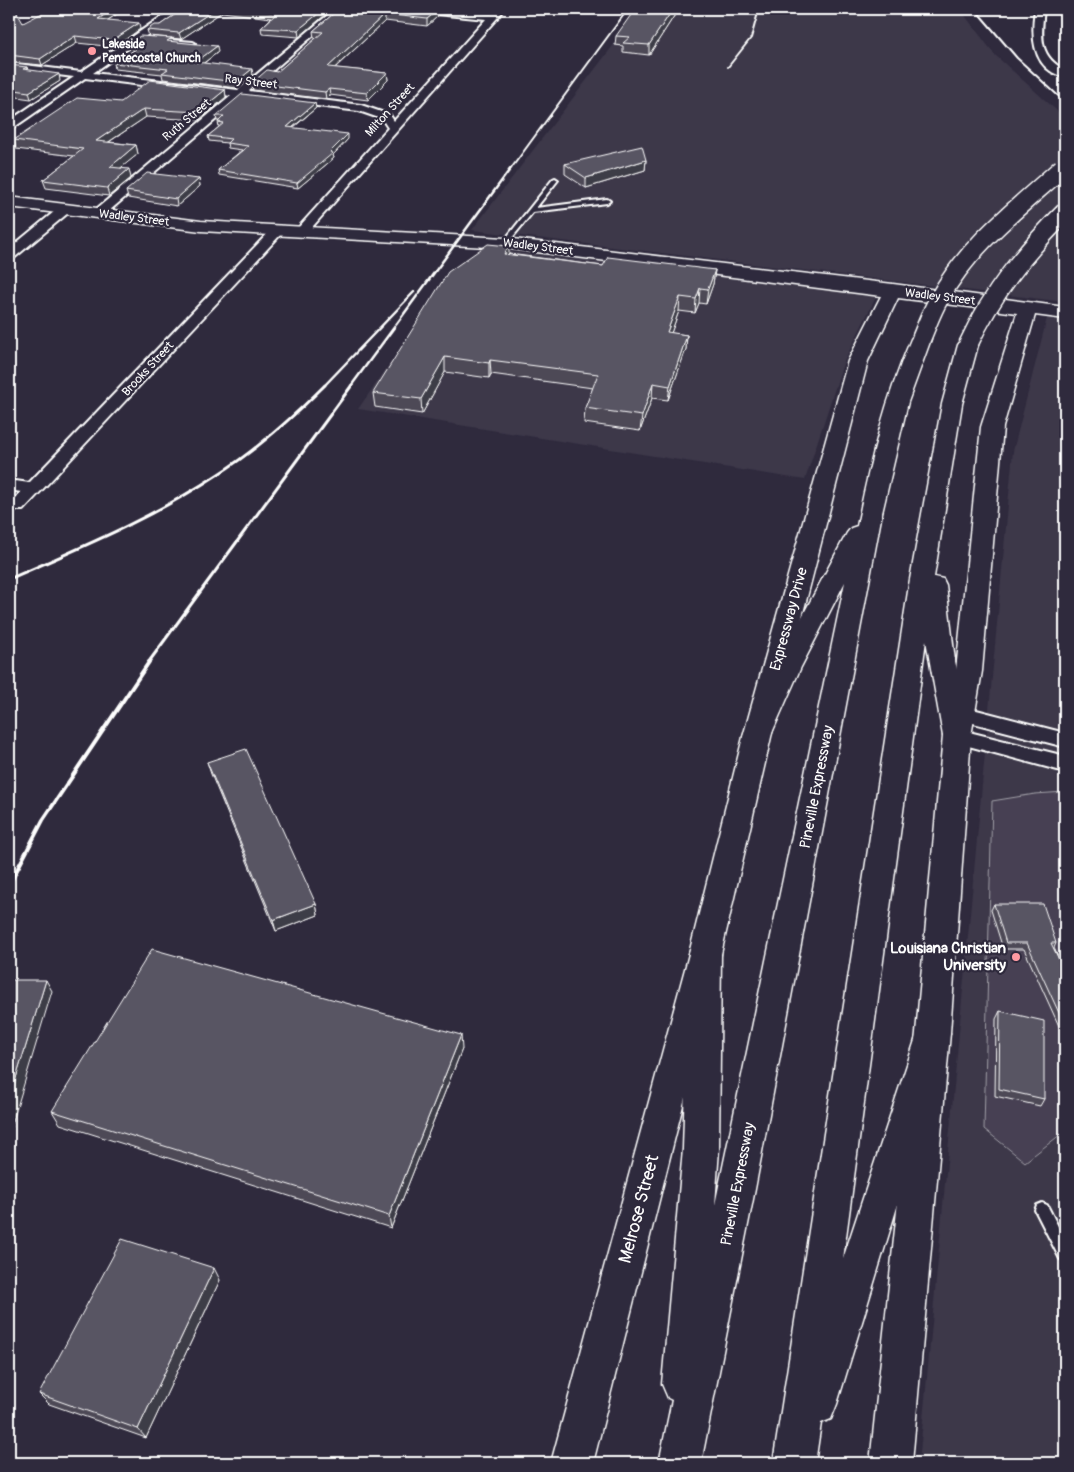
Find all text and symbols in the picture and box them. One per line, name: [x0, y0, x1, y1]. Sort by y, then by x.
place label: Lakeside Pentecostal Church: [102, 37, 201, 66]
marker: Lakeside Pentecostal Church: [86, 45, 98, 57]
street label: Ray Street: [224, 71, 278, 93]
street label: Milton Street: [362, 80, 418, 140]
street label: Ruth Street: [160, 95, 214, 145]
street label: Wadley Street: [98, 206, 170, 230]
street label: Wadley Street: [502, 235, 574, 259]
street label: Wadley Street: [904, 285, 976, 309]
street label: Brooks Street: [119, 338, 177, 399]
street label: Expressway Drive: [766, 565, 812, 673]
street label: Pineville Expressway: [796, 723, 838, 850]
place label: Louisiana Christian University: [890, 939, 1007, 975]
marker: Louisiana Christian University: [1010, 951, 1022, 963]
street label: Pineville Expressway: [717, 1120, 759, 1247]
street label: Melrose Street: [613, 1151, 665, 1266]

